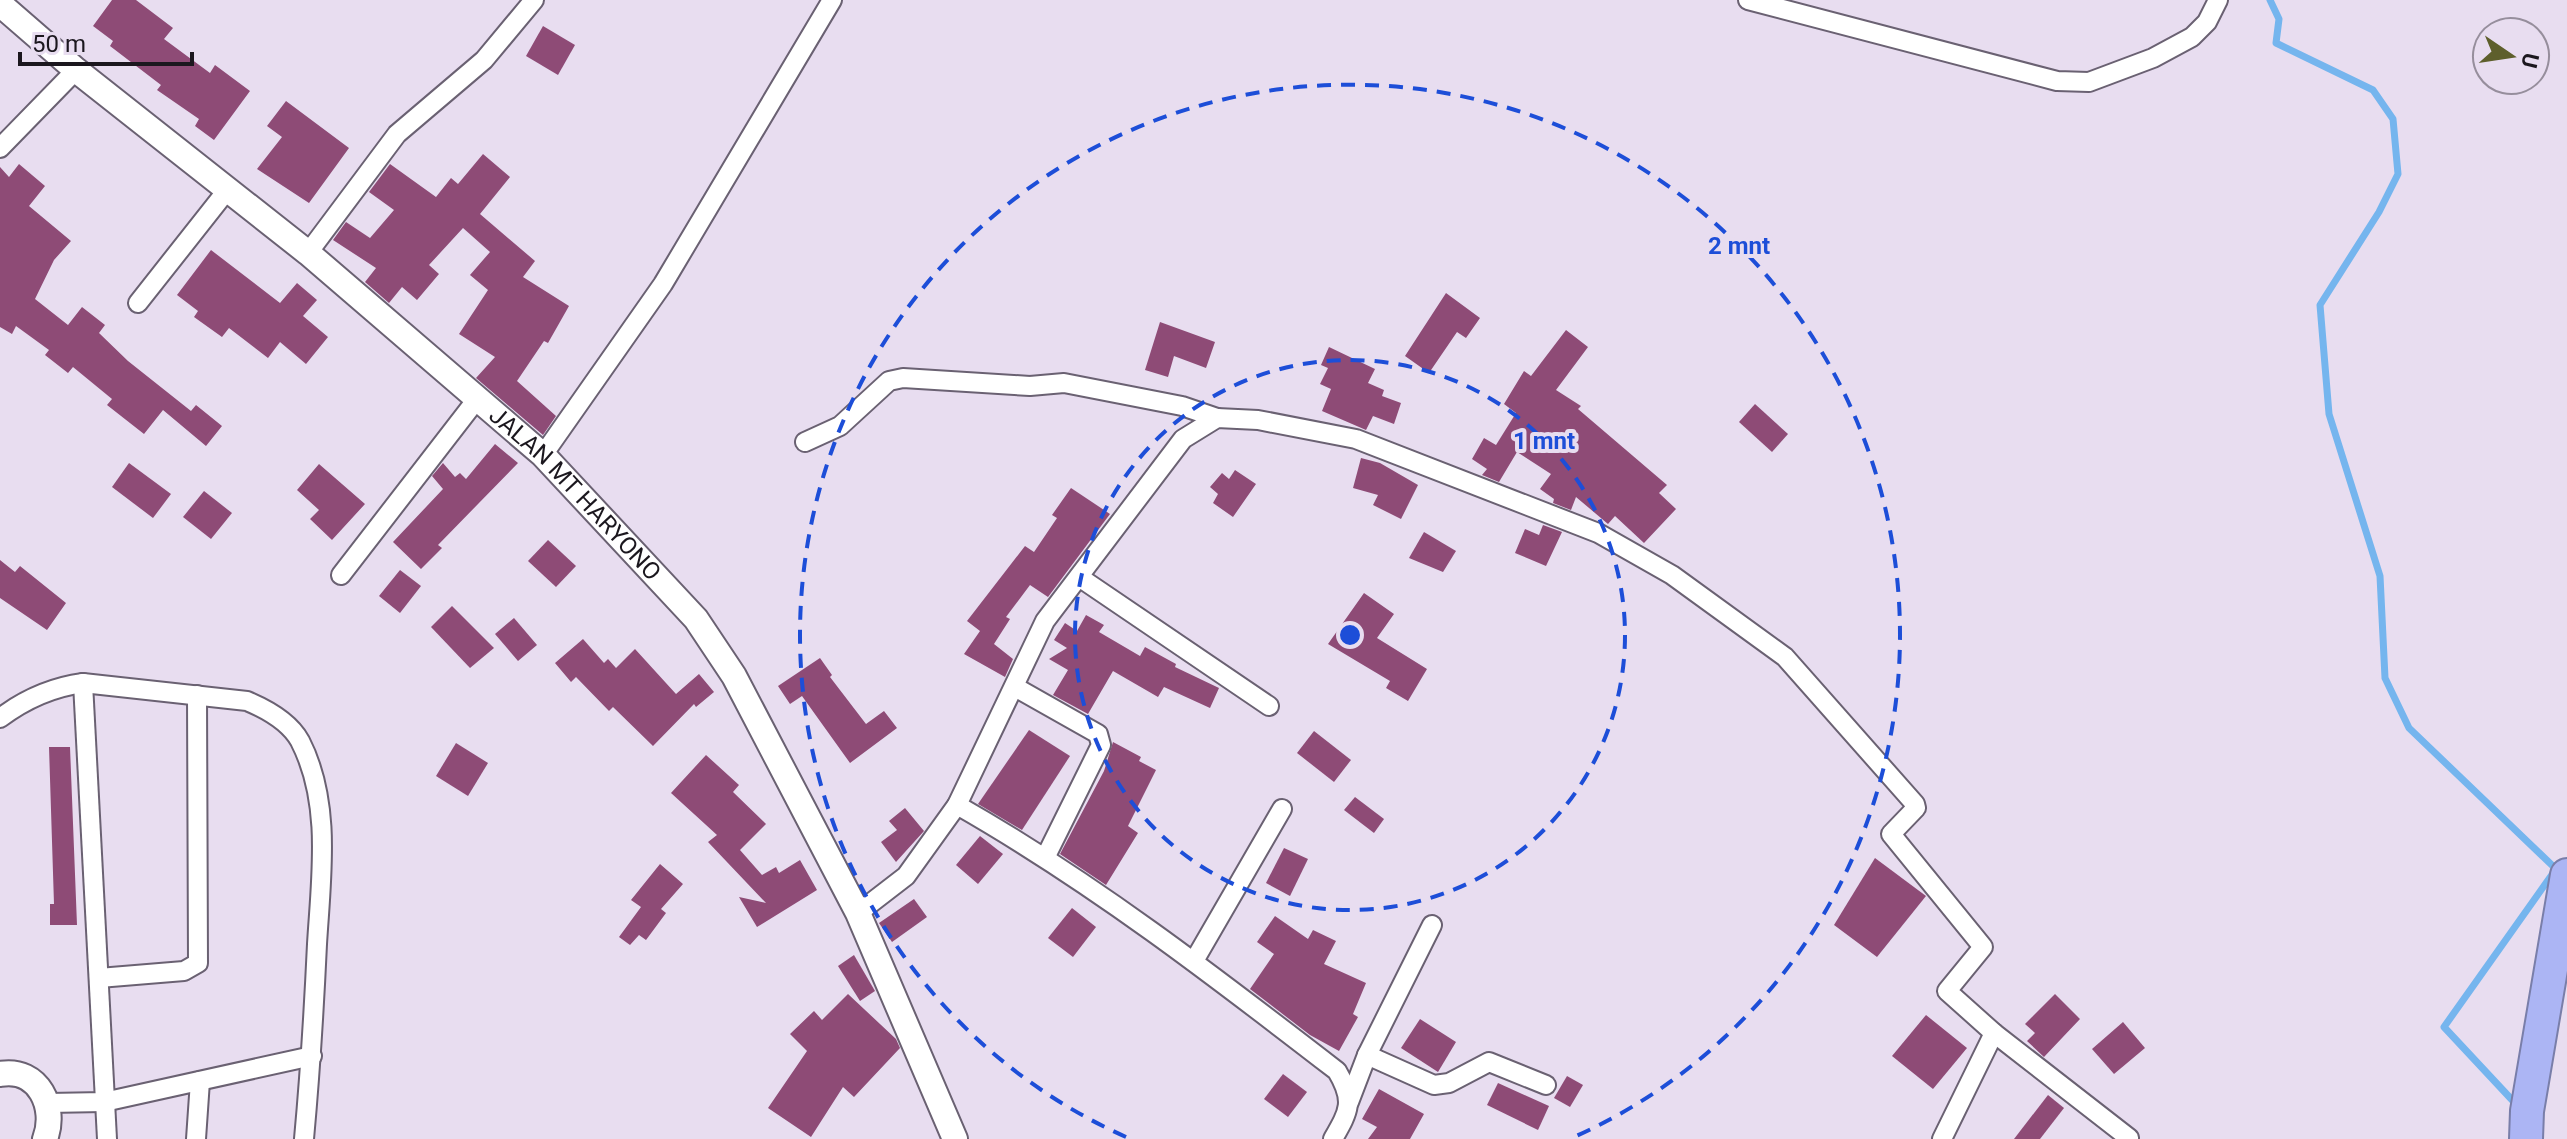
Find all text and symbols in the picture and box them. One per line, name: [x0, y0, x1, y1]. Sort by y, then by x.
scale bar: [20, 16, 192, 66]
north arrow: [2471, 16, 2551, 96]
text: 50 m: [32, 30, 86, 58]
text: U: [2516, 51, 2544, 70]
text: 2 mnt: [1708, 232, 1770, 260]
street label: JALAN MT HARYONO: [484, 401, 667, 586]
text: 1 mnt: [1513, 427, 1575, 455]
centre of rings: [1336, 621, 1364, 649]

